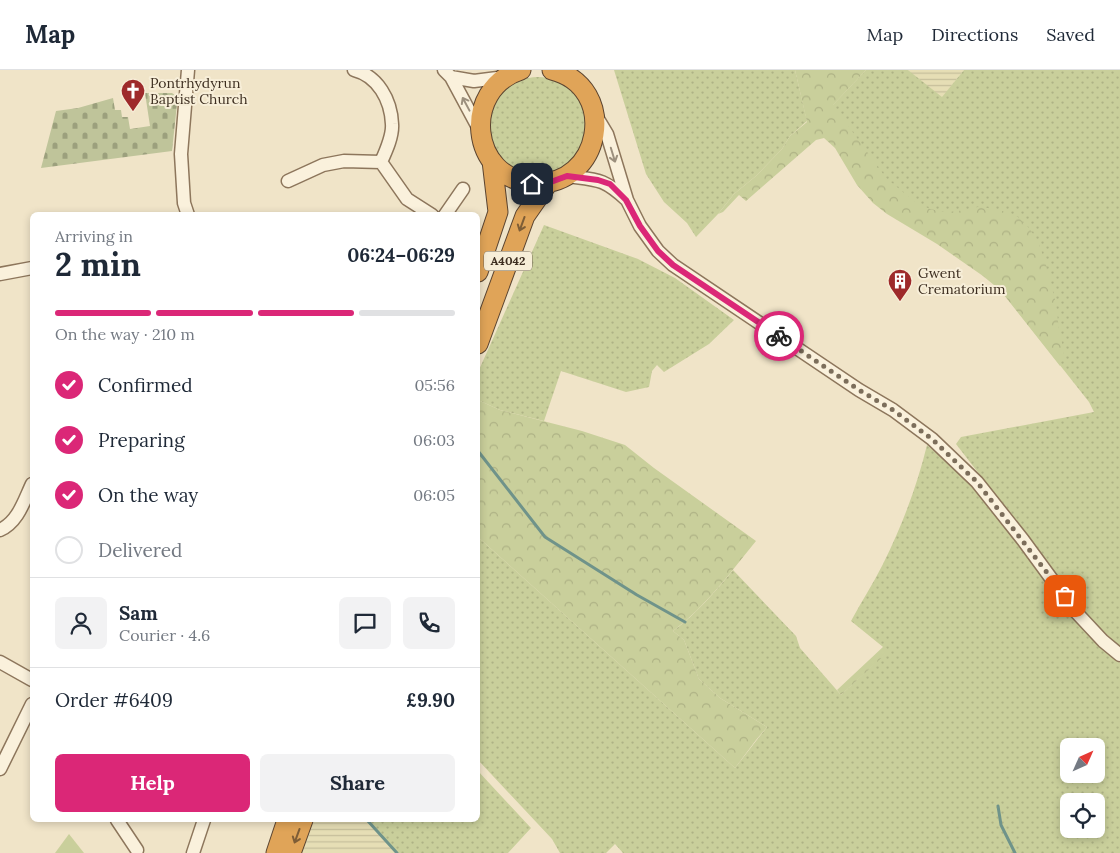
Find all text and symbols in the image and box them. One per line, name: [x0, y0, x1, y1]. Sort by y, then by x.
text: Map: [25, 19, 75, 50]
text: Map: [867, 23, 903, 46]
text: Directions: [931, 23, 1018, 46]
text: Saved: [1046, 23, 1095, 46]
place label: Pontrhydyrun Baptist Church: [150, 74, 248, 108]
church icon: Pontrhydyrun Baptist Church: [120, 78, 146, 112]
one-way arrow: [460, 97, 470, 112]
one-way arrow: [609, 147, 619, 163]
pin: [511, 163, 553, 205]
icon: home: [518, 170, 546, 198]
one-way arrow: [517, 216, 526, 231]
text: Arriving in: [55, 226, 133, 246]
text: 06:24–06:29: [347, 243, 455, 267]
text: 2 min: [55, 244, 141, 285]
road number: A4042: [484, 252, 532, 270]
place label: Gwent Crematorium: [918, 264, 1006, 298]
building icon: Gwent Crematorium: [887, 268, 913, 302]
courier: [754, 311, 804, 361]
icon: bike: [765, 322, 793, 350]
text: On the way · 210 m: [55, 324, 195, 344]
icon: check: [55, 371, 83, 399]
text: Confirmed: [98, 373, 193, 397]
text: 05:56: [414, 375, 455, 395]
icon: check: [55, 426, 83, 454]
text: Preparing: [98, 428, 185, 452]
text: 06:03: [413, 430, 455, 450]
icon: check: [55, 481, 83, 509]
text: On the way: [98, 483, 198, 507]
text: 06:05: [413, 485, 455, 505]
text: Delivered: [98, 538, 182, 562]
pin: [1044, 575, 1086, 617]
icon: bag: [1051, 582, 1079, 610]
button: person: [55, 597, 107, 649]
button: chat: [339, 597, 391, 649]
button: phone: [403, 597, 455, 649]
text: Sam: [119, 601, 158, 625]
text: Courier · 4.6: [119, 625, 210, 645]
text: Order #6409: [55, 688, 173, 712]
text: £9.90: [406, 688, 455, 712]
north arrow: [1060, 738, 1105, 782]
map controls: [1060, 738, 1105, 838]
button: Help: [55, 754, 250, 812]
button: Share: [260, 754, 455, 812]
button: locate: [1060, 793, 1105, 838]
one-way arrow: [292, 828, 301, 844]

